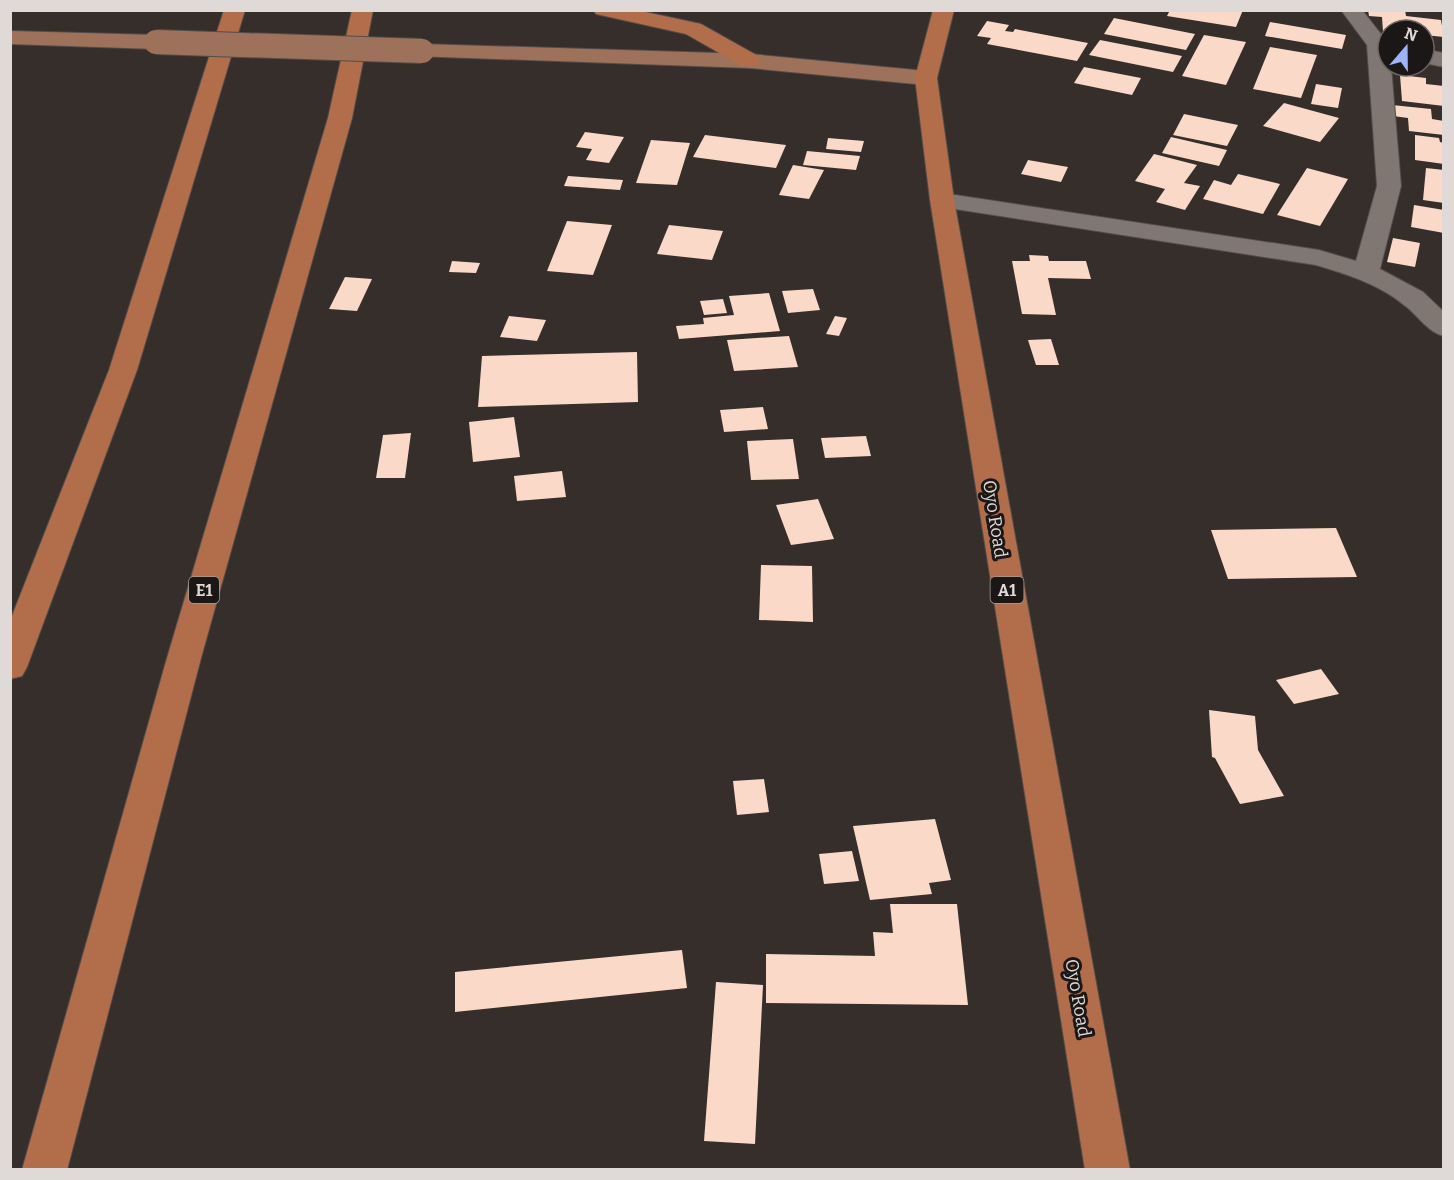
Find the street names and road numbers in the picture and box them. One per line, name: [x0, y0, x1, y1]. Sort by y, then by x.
street label: Oyo Road: [978, 478, 1012, 560]
road number: E1: [189, 577, 219, 603]
road number: A1: [990, 577, 1024, 603]
street label: Oyo Road: [1060, 957, 1096, 1039]

